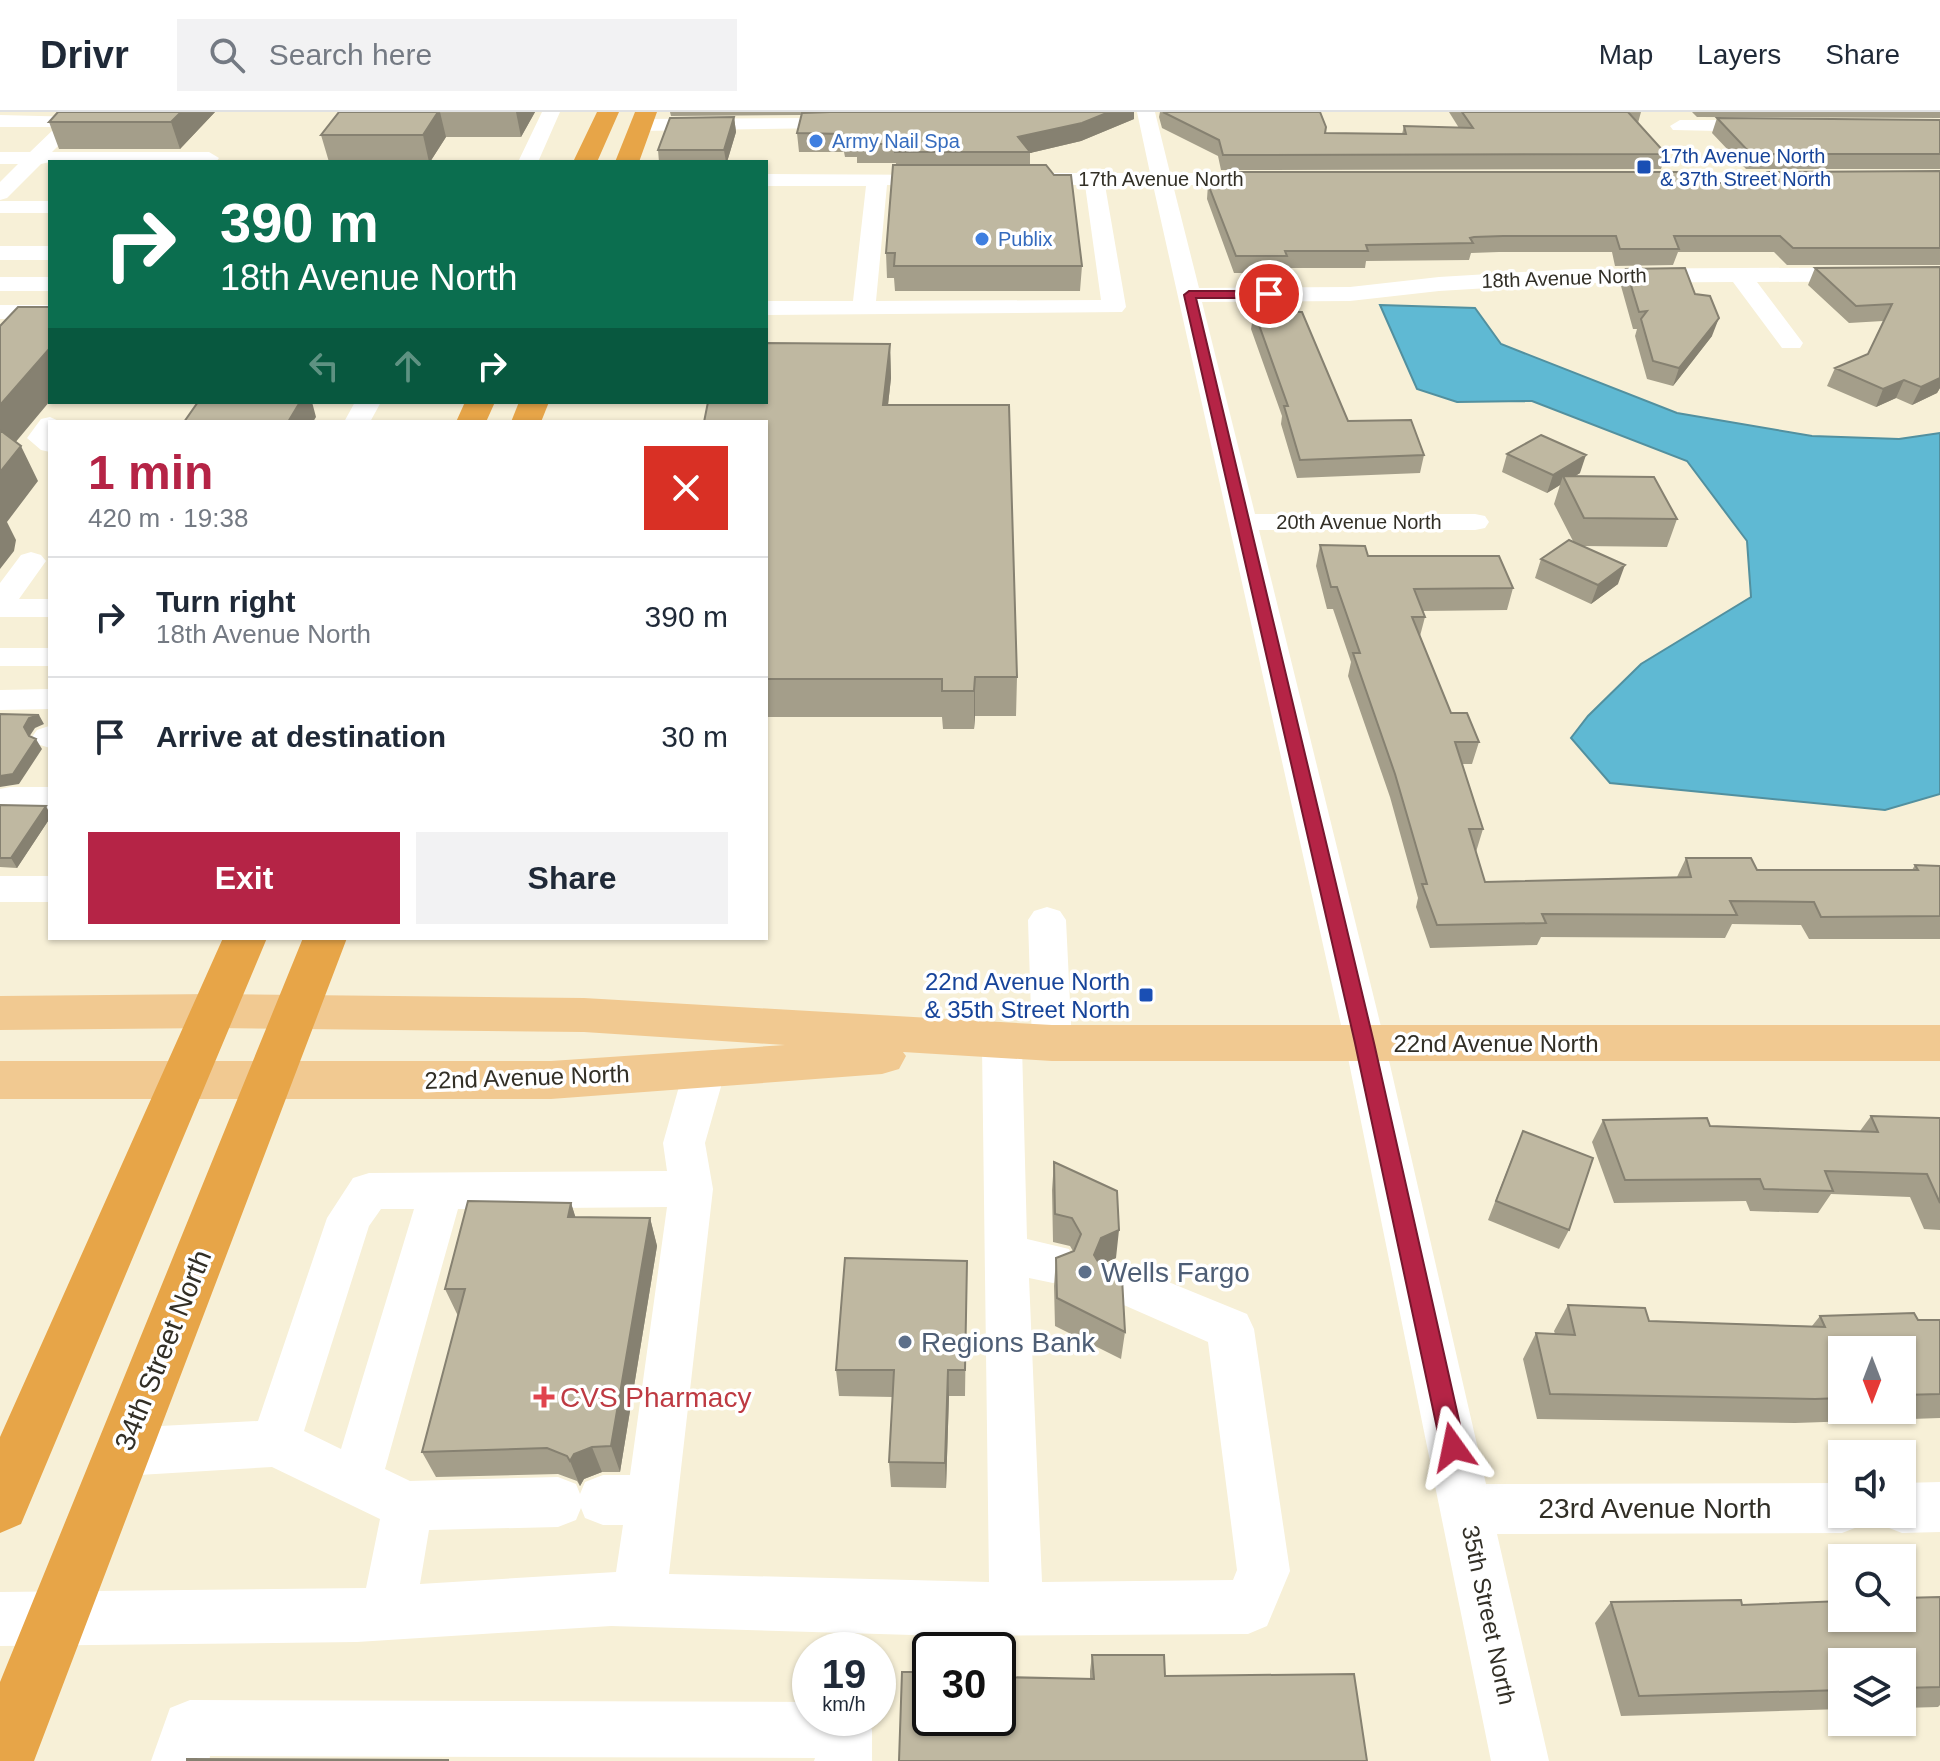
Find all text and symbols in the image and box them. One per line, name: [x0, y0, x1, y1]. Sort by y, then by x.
search box: [177, 19, 737, 91]
icon: search: [205, 33, 249, 77]
text: Drivr: [40, 34, 129, 76]
text: Search here: [269, 38, 432, 71]
text: Map: [1599, 39, 1653, 70]
text: Layers: [1697, 39, 1781, 70]
text: Share: [1825, 39, 1900, 70]
place label: Army Nail Spa: [832, 130, 961, 152]
marker: Army Nail Spa: [807, 132, 825, 150]
place label: 17th Avenue North & 37th Street North: [1660, 145, 1831, 190]
marker: 17th Avenue North & 37th Street North: [1635, 158, 1653, 176]
street label: 17th Avenue North: [1078, 168, 1244, 190]
text: 390 m: [220, 191, 379, 254]
icon: right: [88, 192, 192, 296]
place label: Publix: [998, 228, 1052, 250]
marker: Publix: [973, 230, 991, 248]
text: 18th Avenue North: [220, 257, 518, 298]
pin: [1235, 260, 1303, 328]
street label: 18th Avenue North: [1481, 264, 1647, 292]
icon: arrive: [1247, 272, 1291, 316]
icon: left: [302, 344, 346, 388]
icon: ahead: [386, 344, 430, 388]
icon: right: [470, 344, 514, 388]
text: 1 min: [88, 446, 213, 499]
button: close: [644, 446, 728, 530]
text: 420 m · 19:38: [88, 503, 248, 533]
street label: 20th Avenue North: [1276, 511, 1442, 533]
text: Turn right: [156, 585, 295, 618]
icon: right: [88, 595, 132, 639]
text: 390 m: [645, 600, 728, 633]
text: 18th Avenue North: [156, 619, 371, 649]
icon: arrive: [88, 715, 132, 759]
text: Arrive at destination: [156, 720, 446, 753]
text: 30 m: [661, 720, 728, 753]
button: Exit: [88, 832, 400, 924]
button: Share: [416, 832, 728, 924]
place label: 22nd Avenue North & 35th Street North: [925, 968, 1130, 1023]
marker: 22nd Avenue North & 35th Street North: [1137, 986, 1155, 1004]
street label: 22nd Avenue North: [1393, 1030, 1599, 1057]
street label: 22nd Avenue North: [424, 1060, 630, 1094]
street label: 34th Street North: [109, 1245, 217, 1455]
place label: Wells Fargo: [1101, 1257, 1250, 1288]
marker: Wells Fargo: [1076, 1263, 1094, 1281]
place label: Regions Bank: [921, 1327, 1096, 1358]
marker: Regions Bank: [896, 1333, 914, 1351]
north arrow: [1828, 1336, 1916, 1424]
map controls: [1828, 1336, 1916, 1736]
place label: CVS Pharmacy: [560, 1382, 751, 1413]
marker: CVS Pharmacy: [535, 1388, 553, 1406]
position arrow: [1411, 1405, 1495, 1489]
button: sound: [1828, 1440, 1916, 1528]
street label: 23rd Avenue North: [1539, 1493, 1771, 1524]
street label: 35th Street North: [1457, 1523, 1521, 1707]
button: search: [1828, 1544, 1916, 1632]
speed limit sign: 30: [912, 1632, 1016, 1736]
button: layers: [1828, 1648, 1916, 1736]
text: 19: [822, 1652, 866, 1696]
text: km/h: [822, 1693, 866, 1715]

